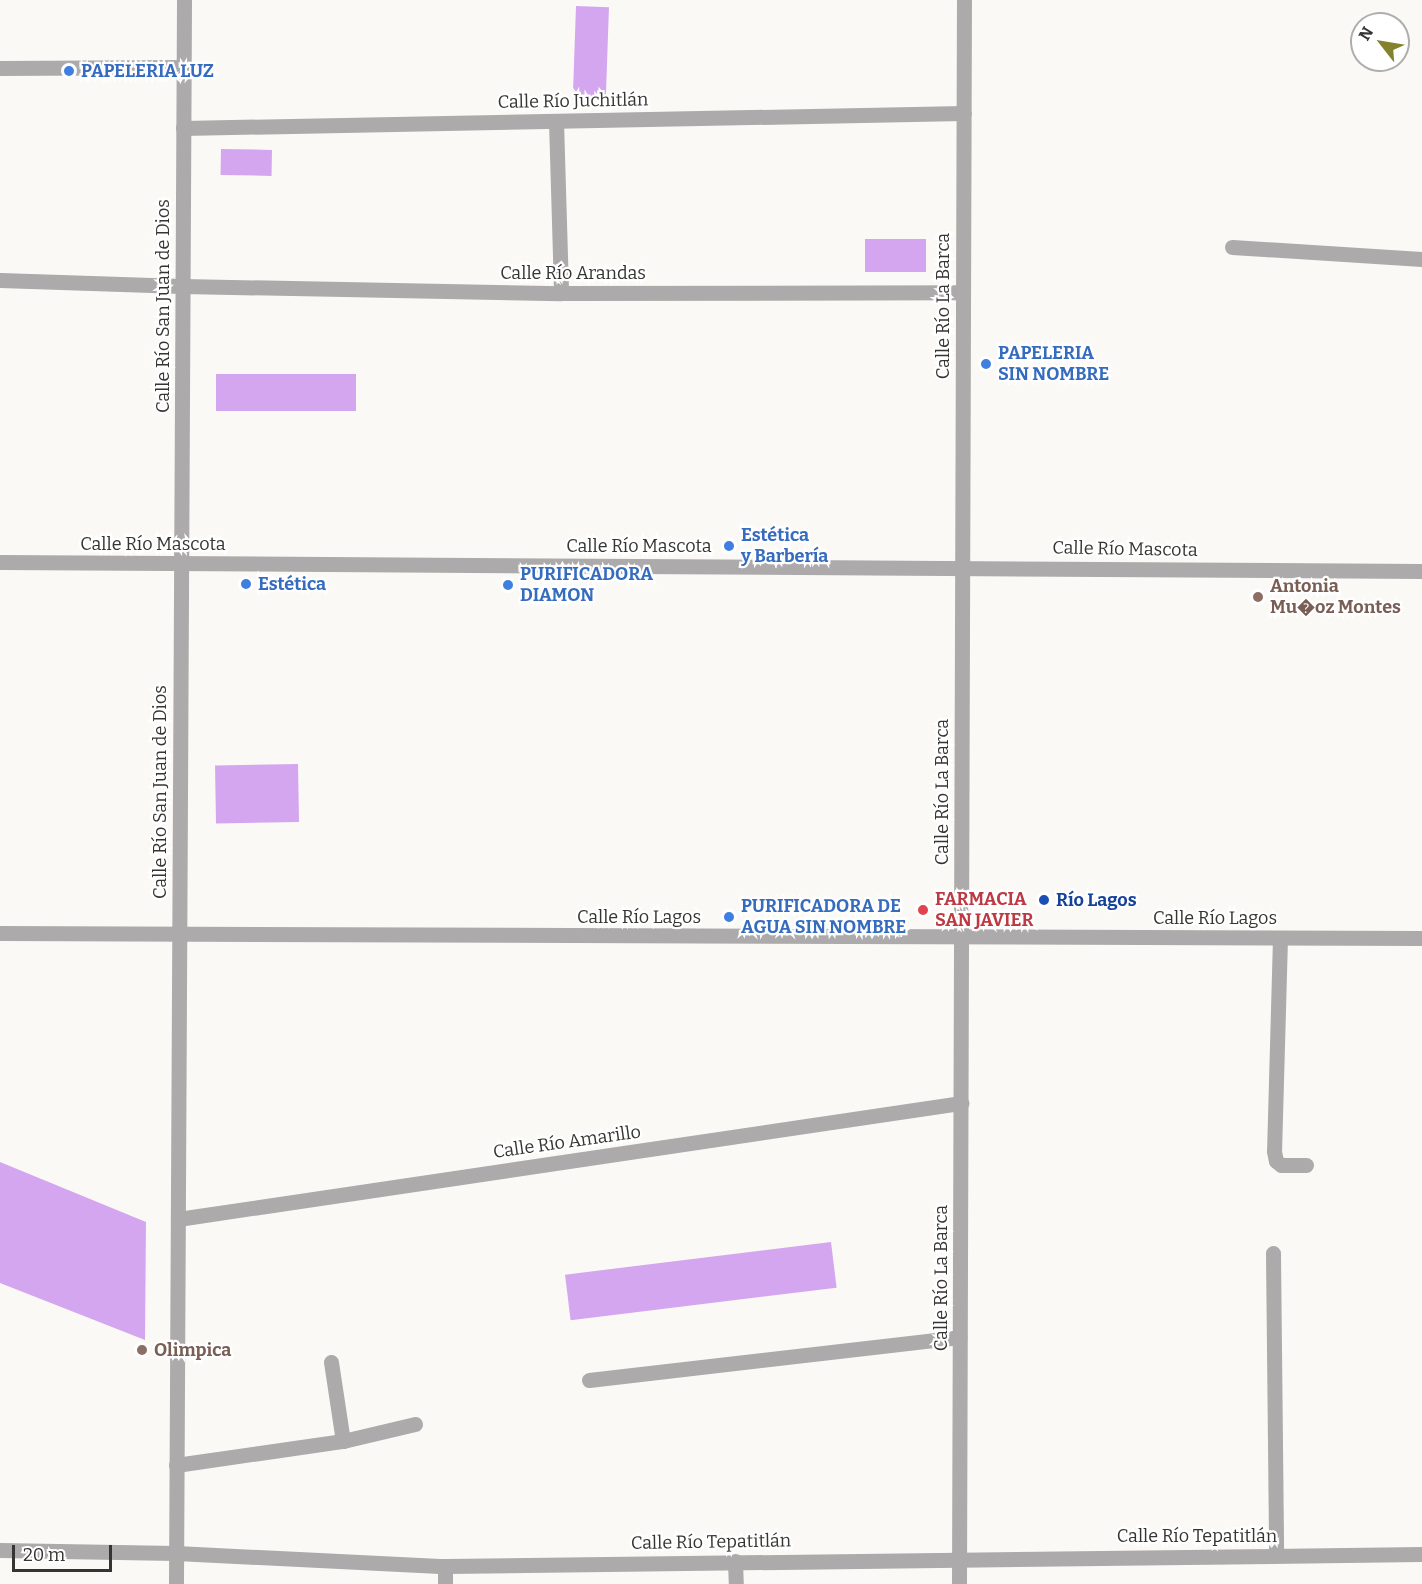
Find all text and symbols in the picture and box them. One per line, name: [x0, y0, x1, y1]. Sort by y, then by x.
north arrow: [1350, 12, 1410, 72]
text: N: [1355, 23, 1377, 44]
place label: PAPELERIA LUZ: [81, 60, 214, 82]
marker: PAPELERIA LUZ: [62, 64, 76, 78]
street label: Calle Río Juchitlán: [497, 89, 649, 113]
street label: Calle Río San Juan de Dios: [152, 199, 174, 413]
street label: Calle Río La Barca: [932, 233, 954, 379]
street label: Calle Río Arandas: [500, 262, 646, 284]
place label: PAPELERIA SIN NOMBRE: [998, 343, 1109, 386]
marker: PAPELERIA SIN NOMBRE: [979, 357, 993, 371]
place label: Estética y Barbería: [741, 525, 828, 568]
street label: Calle Río Mascota: [80, 533, 226, 555]
street label: Calle Río Mascota: [566, 535, 712, 557]
street label: Calle Río Mascota: [1052, 537, 1198, 561]
marker: Estética y Barbería: [722, 539, 736, 553]
place label: PURIFICADORA DIAMON: [520, 564, 653, 606]
place label: Estética: [258, 573, 326, 595]
place label: Antonia Mu�oz Montes: [1270, 576, 1401, 618]
marker: Estética: [239, 577, 253, 591]
marker: PURIFICADORA DIAMON: [501, 578, 515, 592]
marker: Antonia Mu�oz Montes: [1251, 590, 1265, 604]
street label: Calle Río San Juan de Dios: [149, 685, 171, 899]
street label: Calle Río La Barca: [931, 719, 953, 865]
place label: FARMACIA SAN JAVIER: [935, 889, 1033, 932]
place label: Río Lagos: [1056, 889, 1137, 911]
marker: Río Lagos: [1037, 893, 1051, 907]
place label: PURIFICADORA DE AGUA SIN NOMBRE: [741, 896, 906, 938]
marker: FARMACIA SAN JAVIER: [916, 903, 930, 917]
street label: Calle Río Lagos: [577, 906, 701, 928]
street label: Calle Río Lagos: [1153, 907, 1277, 929]
marker: PURIFICADORA DE AGUA SIN NOMBRE: [722, 910, 736, 924]
street label: Calle Río Amarillo: [492, 1121, 642, 1163]
street label: Calle Río La Barca: [930, 1205, 952, 1351]
place label: Olimpica: [154, 1339, 231, 1361]
marker: Olimpica: [135, 1343, 149, 1357]
street label: Calle Río Tepatitlán: [1117, 1525, 1277, 1547]
street label: Calle Río Tepatitlán: [631, 1530, 791, 1554]
scale bar: [15, 1533, 116, 1571]
text: 20 m: [23, 1544, 65, 1566]

